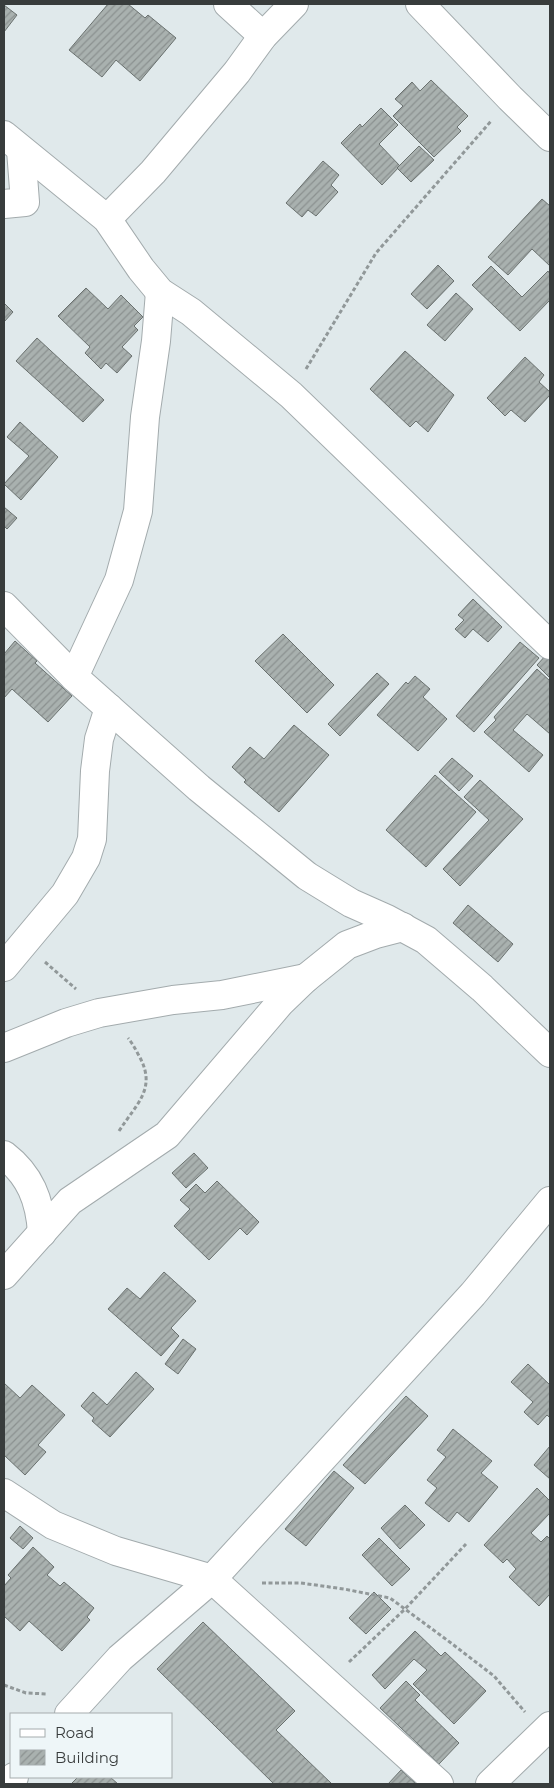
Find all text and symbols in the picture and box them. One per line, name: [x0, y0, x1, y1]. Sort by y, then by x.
legend: [10, 1713, 172, 1778]
text: Road: [55, 1723, 94, 1742]
text: Building: [55, 1748, 119, 1767]

